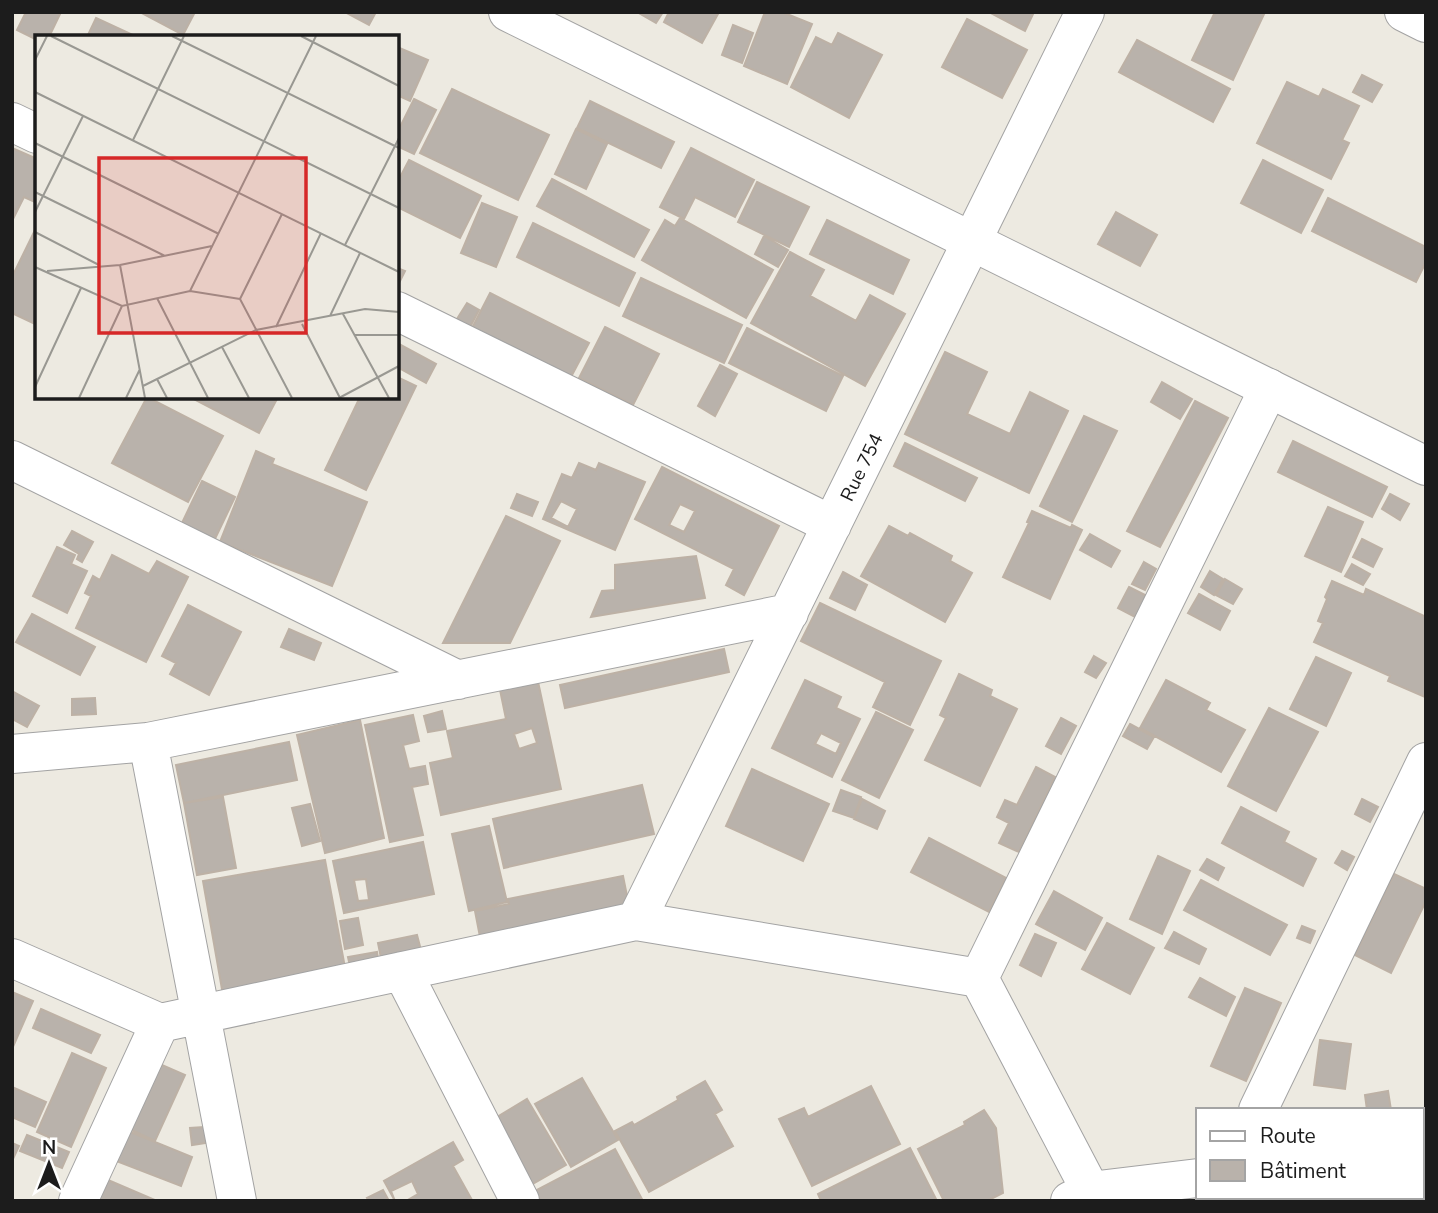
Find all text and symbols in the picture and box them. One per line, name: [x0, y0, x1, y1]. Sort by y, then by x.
inset map: [35, 35, 399, 399]
street label: Rue 754: [834, 429, 889, 506]
legend: [1196, 1108, 1424, 1199]
text: Route: [1260, 1122, 1316, 1150]
north arrow: [14, 1129, 84, 1199]
text: N: [42, 1135, 56, 1161]
text: Bâtiment: [1260, 1157, 1347, 1185]

